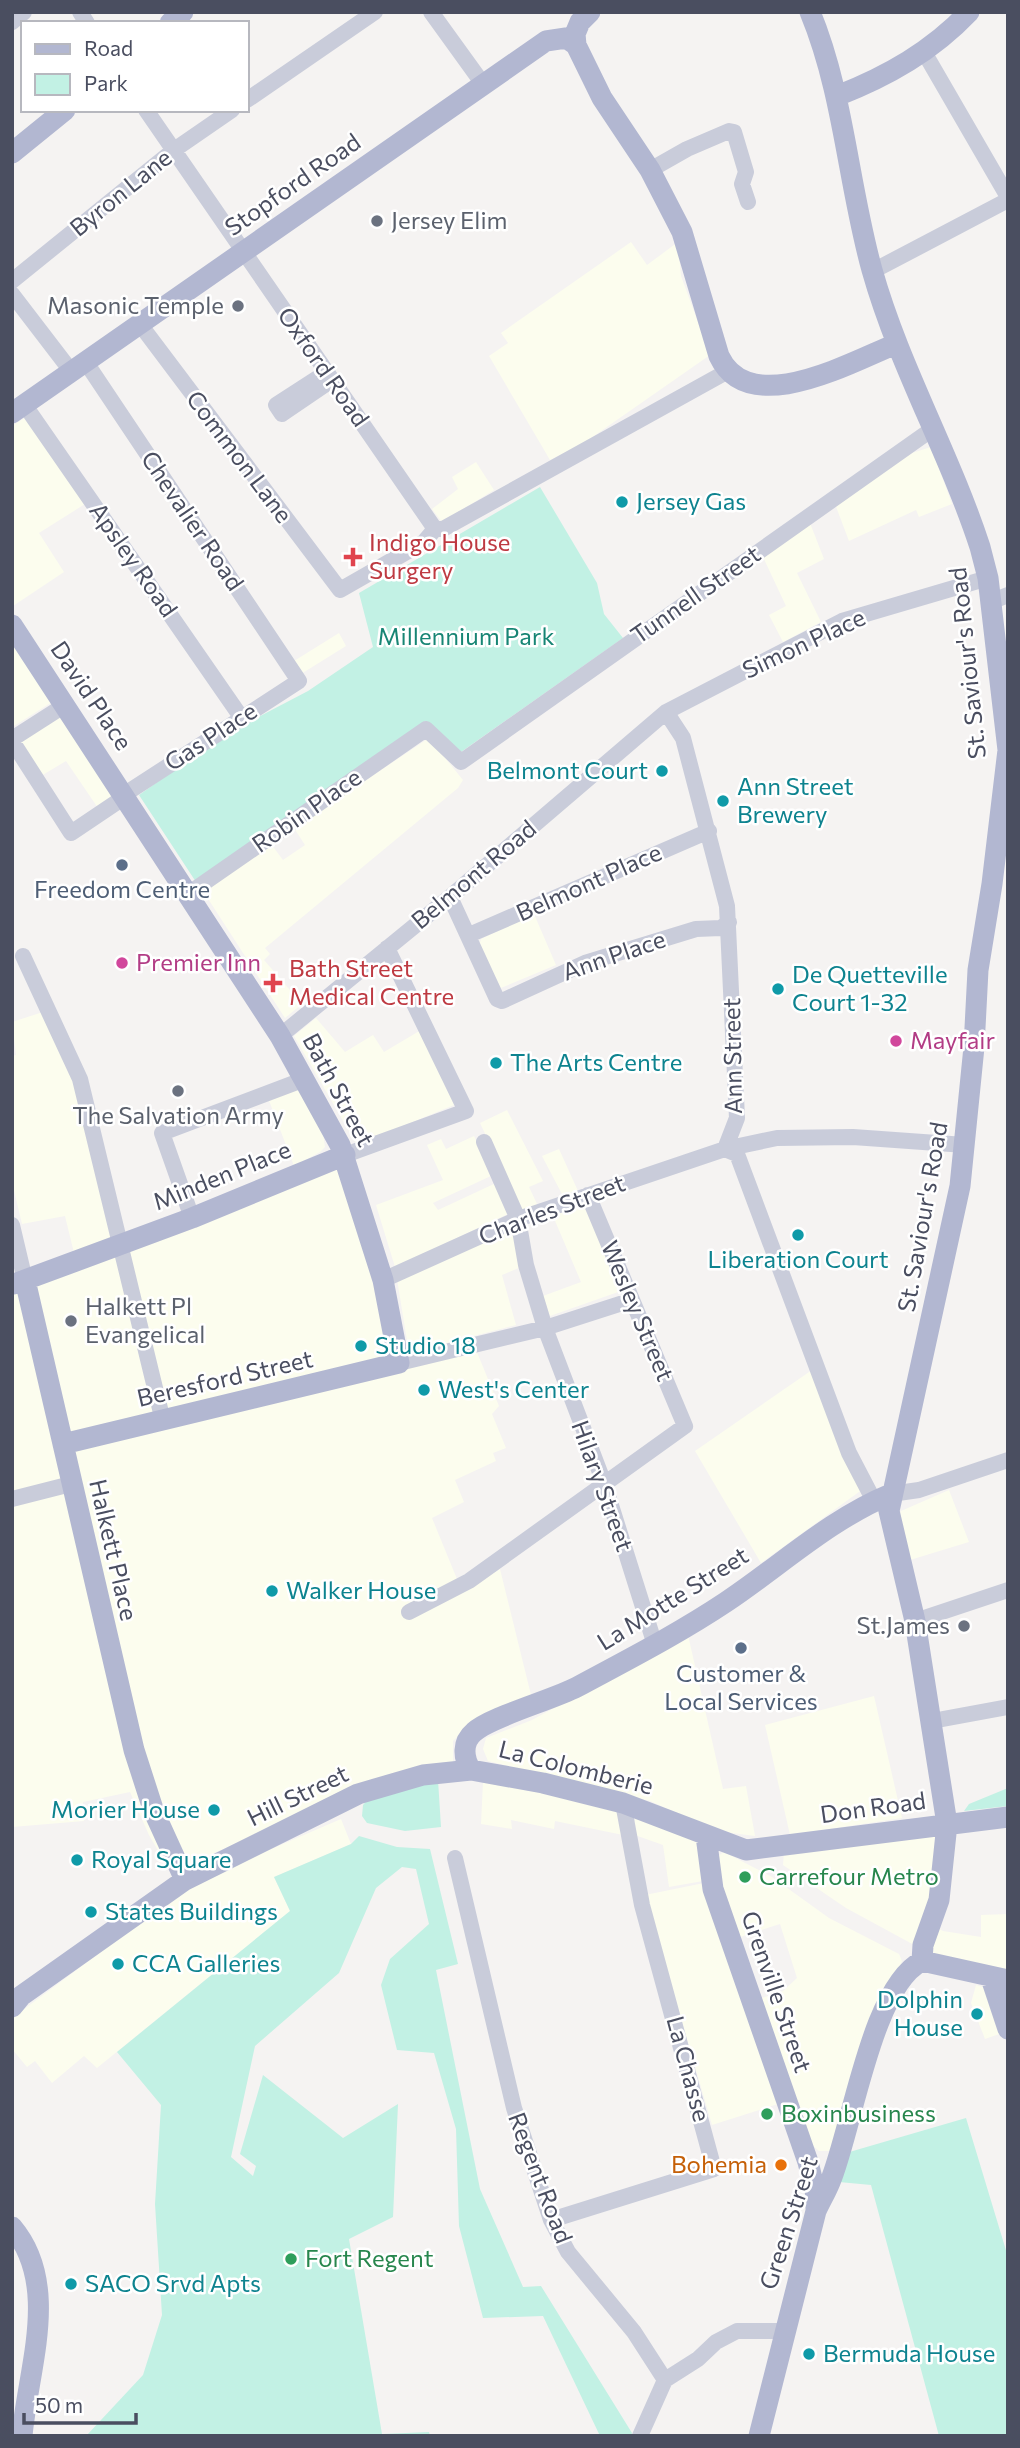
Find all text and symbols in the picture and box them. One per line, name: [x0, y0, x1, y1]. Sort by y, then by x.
legend: [21, 21, 248, 112]
text: Road: [84, 35, 133, 60]
text: Park: [84, 70, 128, 95]
street label: Stopford Road: [219, 126, 365, 241]
street label: Byron Lane: [63, 142, 177, 242]
place label: Jersey Elim: [391, 205, 508, 234]
marker: Jersey Elim: [369, 213, 385, 229]
place label: Masonic Temple: [47, 290, 224, 319]
marker: Masonic Temple: [230, 298, 246, 314]
street label: Oxford Road: [272, 301, 376, 431]
street label: Common Lane: [181, 384, 299, 528]
street label: Chevalier Road: [136, 445, 251, 596]
place label: Jersey Gas: [636, 486, 746, 515]
marker: Jersey Gas: [614, 494, 630, 510]
street label: Apsley Road: [84, 496, 184, 622]
place label: Indigo House Surgery: [369, 527, 511, 584]
street label: Tunnell Street: [625, 538, 766, 649]
marker: Indigo House Surgery: [343, 547, 363, 567]
street label: St. Saviour's Road: [942, 566, 991, 760]
street label: Simon Place: [737, 602, 869, 684]
park label: Millennium Park: [378, 621, 554, 650]
street label: David Place: [45, 635, 139, 755]
street label: Gas Place: [159, 695, 262, 776]
place label: Belmont Court: [487, 755, 648, 784]
street label: Robin Place: [246, 762, 366, 858]
marker: Belmont Court: [654, 763, 670, 779]
place label: Ann Street Brewery: [737, 771, 854, 828]
marker: Ann Street Brewery: [715, 793, 731, 809]
street label: Belmont Road: [405, 813, 541, 934]
street label: Belmont Place: [511, 837, 666, 927]
marker: Freedom Centre: [114, 857, 130, 873]
place label: Freedom Centre: [34, 874, 210, 903]
street label: Ann Place: [558, 923, 669, 986]
place label: Premier Inn: [136, 947, 261, 976]
place label: Bath Street Medical Centre: [289, 953, 454, 1010]
marker: Premier Inn: [114, 955, 130, 971]
place label: De Quetteville Court 1-32: [792, 959, 948, 1016]
marker: Bath Street Medical Centre: [263, 973, 283, 993]
marker: De Quetteville Court 1-32: [770, 981, 786, 997]
street label: Ann Street: [716, 997, 747, 1115]
place label: Mayfair: [910, 1025, 995, 1054]
street label: Bath Street: [297, 1028, 381, 1151]
marker: Mayfair: [888, 1033, 904, 1049]
place label: The Arts Centre: [510, 1047, 682, 1076]
marker: The Arts Centre: [488, 1055, 504, 1071]
marker: The Salvation Army: [170, 1083, 186, 1099]
place label: The Salvation Army: [72, 1100, 284, 1129]
street label: St. Saviour's Road: [891, 1119, 953, 1314]
street label: Minden Place: [148, 1134, 295, 1215]
street label: Charles Street: [474, 1167, 629, 1250]
marker: Liberation Court: [790, 1227, 806, 1243]
street label: Wesley Street: [596, 1236, 681, 1385]
place label: Liberation Court: [708, 1244, 889, 1273]
place label: Halkett Pl Evangelical: [85, 1291, 205, 1348]
marker: Halkett Pl Evangelical: [63, 1313, 79, 1329]
place label: Studio 18: [375, 1330, 476, 1359]
marker: Studio 18: [353, 1338, 369, 1354]
street label: Beresford Street: [134, 1343, 316, 1412]
place label: West's Center: [438, 1374, 590, 1403]
marker: West's Center: [416, 1382, 432, 1398]
street label: Hilary Street: [566, 1416, 641, 1555]
street label: Halkett Place: [84, 1476, 145, 1623]
street label: La Motte Street: [591, 1540, 753, 1656]
place label: Walker House: [286, 1575, 436, 1604]
marker: Walker House: [264, 1583, 280, 1599]
place label: St.James: [857, 1610, 950, 1639]
marker: St.James: [956, 1618, 972, 1634]
marker: Customer & Local Services: [733, 1640, 749, 1656]
place label: Customer & Local Services: [664, 1658, 818, 1715]
street label: La Colomberie: [496, 1733, 657, 1800]
street label: Hill Street: [242, 1758, 353, 1832]
street label: Don Road: [818, 1785, 928, 1828]
place label: Morier House: [51, 1794, 200, 1823]
marker: Morier House: [206, 1802, 222, 1818]
place label: Royal Square: [91, 1844, 232, 1873]
marker: Royal Square: [69, 1852, 85, 1868]
place label: Carrefour Metro: [759, 1861, 939, 1890]
marker: Carrefour Metro: [737, 1869, 753, 1885]
place label: States Buildings: [105, 1896, 278, 1925]
marker: States Buildings: [83, 1904, 99, 1920]
street label: Grenville Street: [736, 1907, 819, 2076]
place label: CCA Galleries: [132, 1948, 280, 1977]
marker: CCA Galleries: [110, 1956, 126, 1972]
place label: Dolphin House: [877, 1984, 963, 2041]
marker: Dolphin House: [969, 2006, 985, 2022]
street label: La Chasse: [661, 2013, 717, 2125]
place label: Boxinbusiness: [781, 2098, 936, 2127]
marker: Boxinbusiness: [759, 2106, 775, 2122]
street label: Regent Road: [503, 2108, 580, 2247]
place label: Bohemia: [671, 2149, 767, 2178]
street label: Green Street: [752, 2152, 823, 2293]
marker: Bohemia: [773, 2157, 789, 2173]
place label: Fort Regent: [305, 2243, 434, 2272]
marker: Fort Regent: [283, 2251, 299, 2267]
place label: SACO Srvd Apts: [85, 2268, 261, 2297]
marker: SACO Srvd Apts: [63, 2276, 79, 2292]
place label: Bermuda House: [823, 2338, 995, 2367]
marker: Bermuda House: [801, 2346, 817, 2362]
scale bar: [24, 2382, 136, 2426]
text: 50 m: [35, 2392, 83, 2417]

